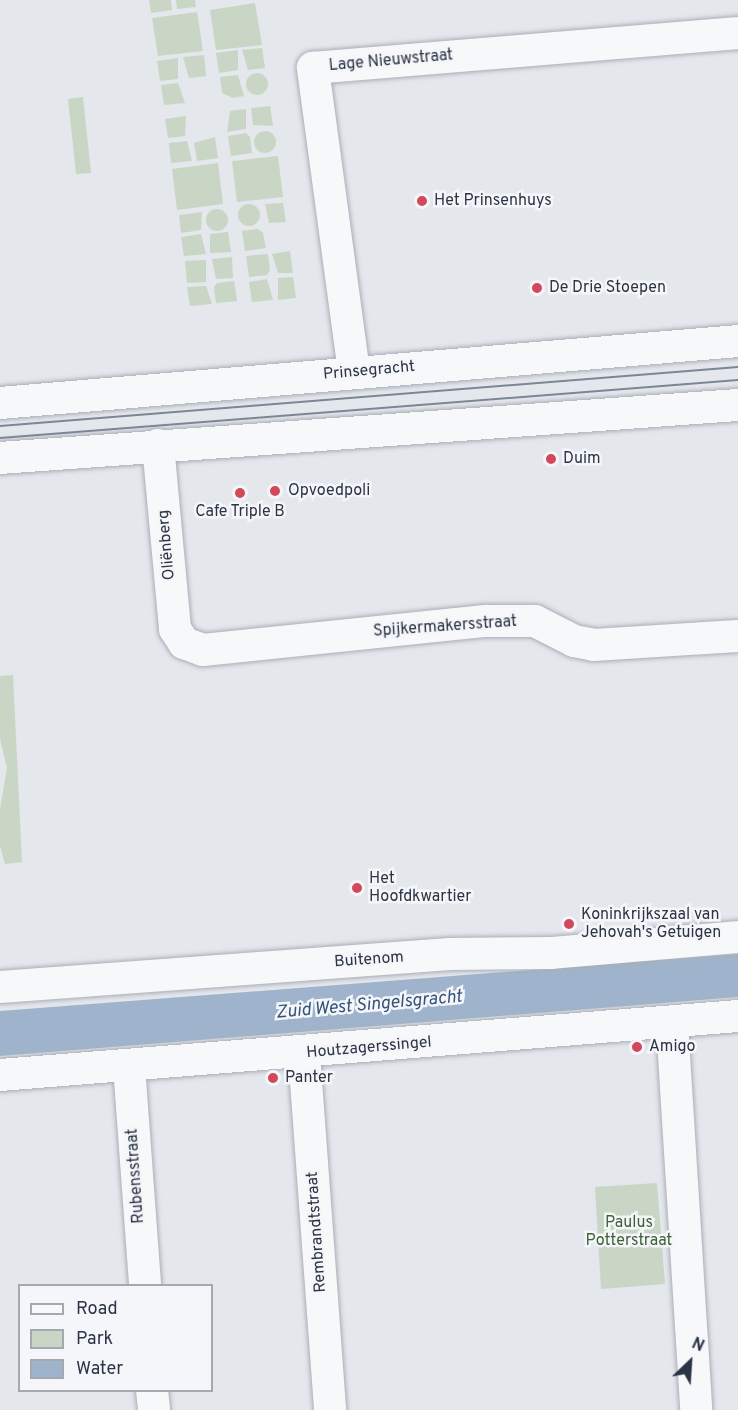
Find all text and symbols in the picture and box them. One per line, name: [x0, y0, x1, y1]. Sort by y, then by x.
street label: Lage Nieuwstraat: [328, 46, 454, 76]
place label: Het Prinsenhuys: [434, 191, 552, 211]
marker: Het Prinsenhuys: [415, 194, 429, 208]
place label: De Drie Stoepen: [549, 278, 666, 298]
marker: De Drie Stoepen: [530, 281, 544, 295]
street label: Prinsegracht: [322, 357, 416, 385]
place label: Duim: [563, 449, 601, 469]
marker: Duim: [544, 452, 558, 466]
place label: Opvoedpoli: [288, 481, 370, 501]
marker: Opvoedpoli: [266, 482, 284, 500]
marker: Cafe Triple B: [233, 486, 247, 500]
place label: Cafe Triple B: [195, 502, 285, 522]
street label: Oliënberg: [154, 509, 180, 581]
street label: Spijkermakersstraat: [373, 612, 517, 642]
place label: Het Hoofdkwartier: [369, 869, 472, 907]
marker: Het Hoofdkwartier: [350, 881, 364, 895]
place label: Koninkrijkszaal van Jehovah's Getuigen: [581, 905, 721, 943]
marker: Koninkrijkszaal van Jehovah's Getuigen: [562, 917, 576, 931]
street label: Buitenom: [333, 948, 405, 972]
water label: Zuid West Singelsgracht: [275, 987, 463, 1025]
street label: Houtzagerssingel: [306, 1033, 432, 1063]
place label: Amigo: [649, 1037, 695, 1057]
marker: Amigo: [630, 1040, 644, 1054]
place label: Panter: [285, 1068, 333, 1088]
marker: Panter: [266, 1071, 280, 1085]
street label: Rubensstraat: [123, 1128, 149, 1224]
street label: Rembrandtstraat: [303, 1171, 331, 1293]
park label: Paulus Potterstraat: [586, 1213, 672, 1251]
legend: [18, 1284, 213, 1392]
text: Road: [76, 1298, 118, 1321]
text: Park: [76, 1328, 113, 1351]
north arrow: [660, 1332, 720, 1392]
text: N: [688, 1334, 707, 1357]
text: Water: [76, 1358, 123, 1381]

